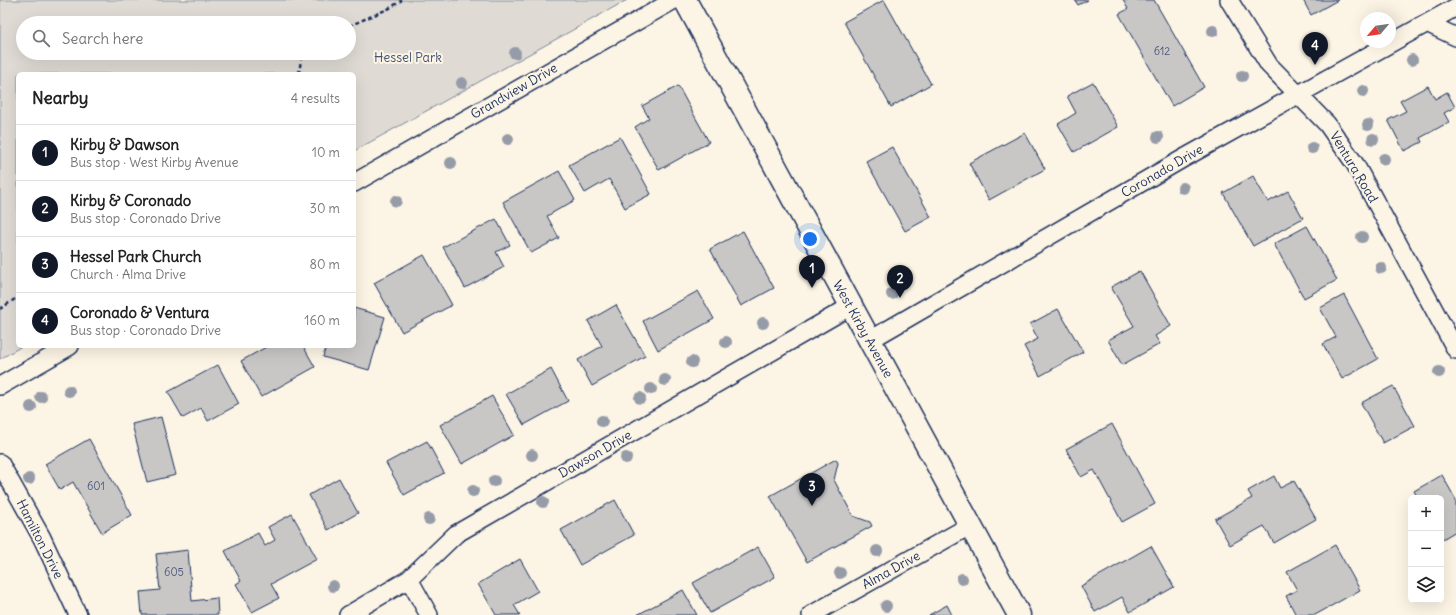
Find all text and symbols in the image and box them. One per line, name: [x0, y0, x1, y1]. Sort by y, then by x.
north arrow: [1360, 12, 1396, 48]
search box: [16, 16, 356, 60]
icon: search: [30, 27, 52, 49]
text: Search here: [62, 29, 143, 48]
pin: 4: [1302, 32, 1328, 65]
house number: 612: [1154, 44, 1170, 58]
park label: Hessel Park: [374, 49, 442, 66]
street label: Grandview Drive: [468, 59, 560, 123]
text: Nearby: [32, 87, 88, 109]
text: 4 results: [291, 90, 340, 107]
street label: Ventura Road: [1326, 128, 1382, 206]
text: Kirby & Dawson: [70, 135, 179, 154]
street label: Coronado Drive: [1118, 141, 1206, 201]
text: 1: [42, 144, 48, 161]
text: 10 m: [312, 144, 340, 161]
text: Bus stop · West Kirby Avenue: [70, 154, 238, 171]
text: Kirby & Coronado: [70, 191, 191, 210]
text: 2: [41, 200, 49, 217]
text: 30 m: [310, 200, 340, 217]
text: Bus stop · Coronado Drive: [70, 210, 221, 227]
your location: [800, 229, 820, 249]
text: Hessel Park Church: [70, 247, 201, 266]
pin: 1: [799, 255, 825, 288]
text: 3: [41, 256, 49, 273]
text: 80 m: [309, 256, 340, 273]
pin: 2: [887, 265, 913, 298]
text: Church · Alma Drive: [70, 266, 186, 283]
street label: West Kirby Avenue: [829, 277, 897, 381]
text: Coronado & Ventura: [70, 303, 209, 322]
text: 4: [41, 312, 49, 329]
text: 160 m: [304, 312, 340, 329]
text: Bus stop · Coronado Drive: [70, 322, 221, 339]
street label: Dawson Drive: [555, 426, 635, 482]
pin: 3: [799, 473, 825, 506]
house number: 601: [87, 479, 105, 493]
map controls: [1408, 495, 1444, 603]
button: +: [1408, 495, 1444, 531]
street label: Hamilton Drive: [13, 496, 67, 582]
button: −: [1408, 531, 1444, 567]
street label: Alma Drive: [859, 547, 923, 593]
house number: 605: [164, 565, 184, 579]
button: layers: [1408, 567, 1444, 603]

